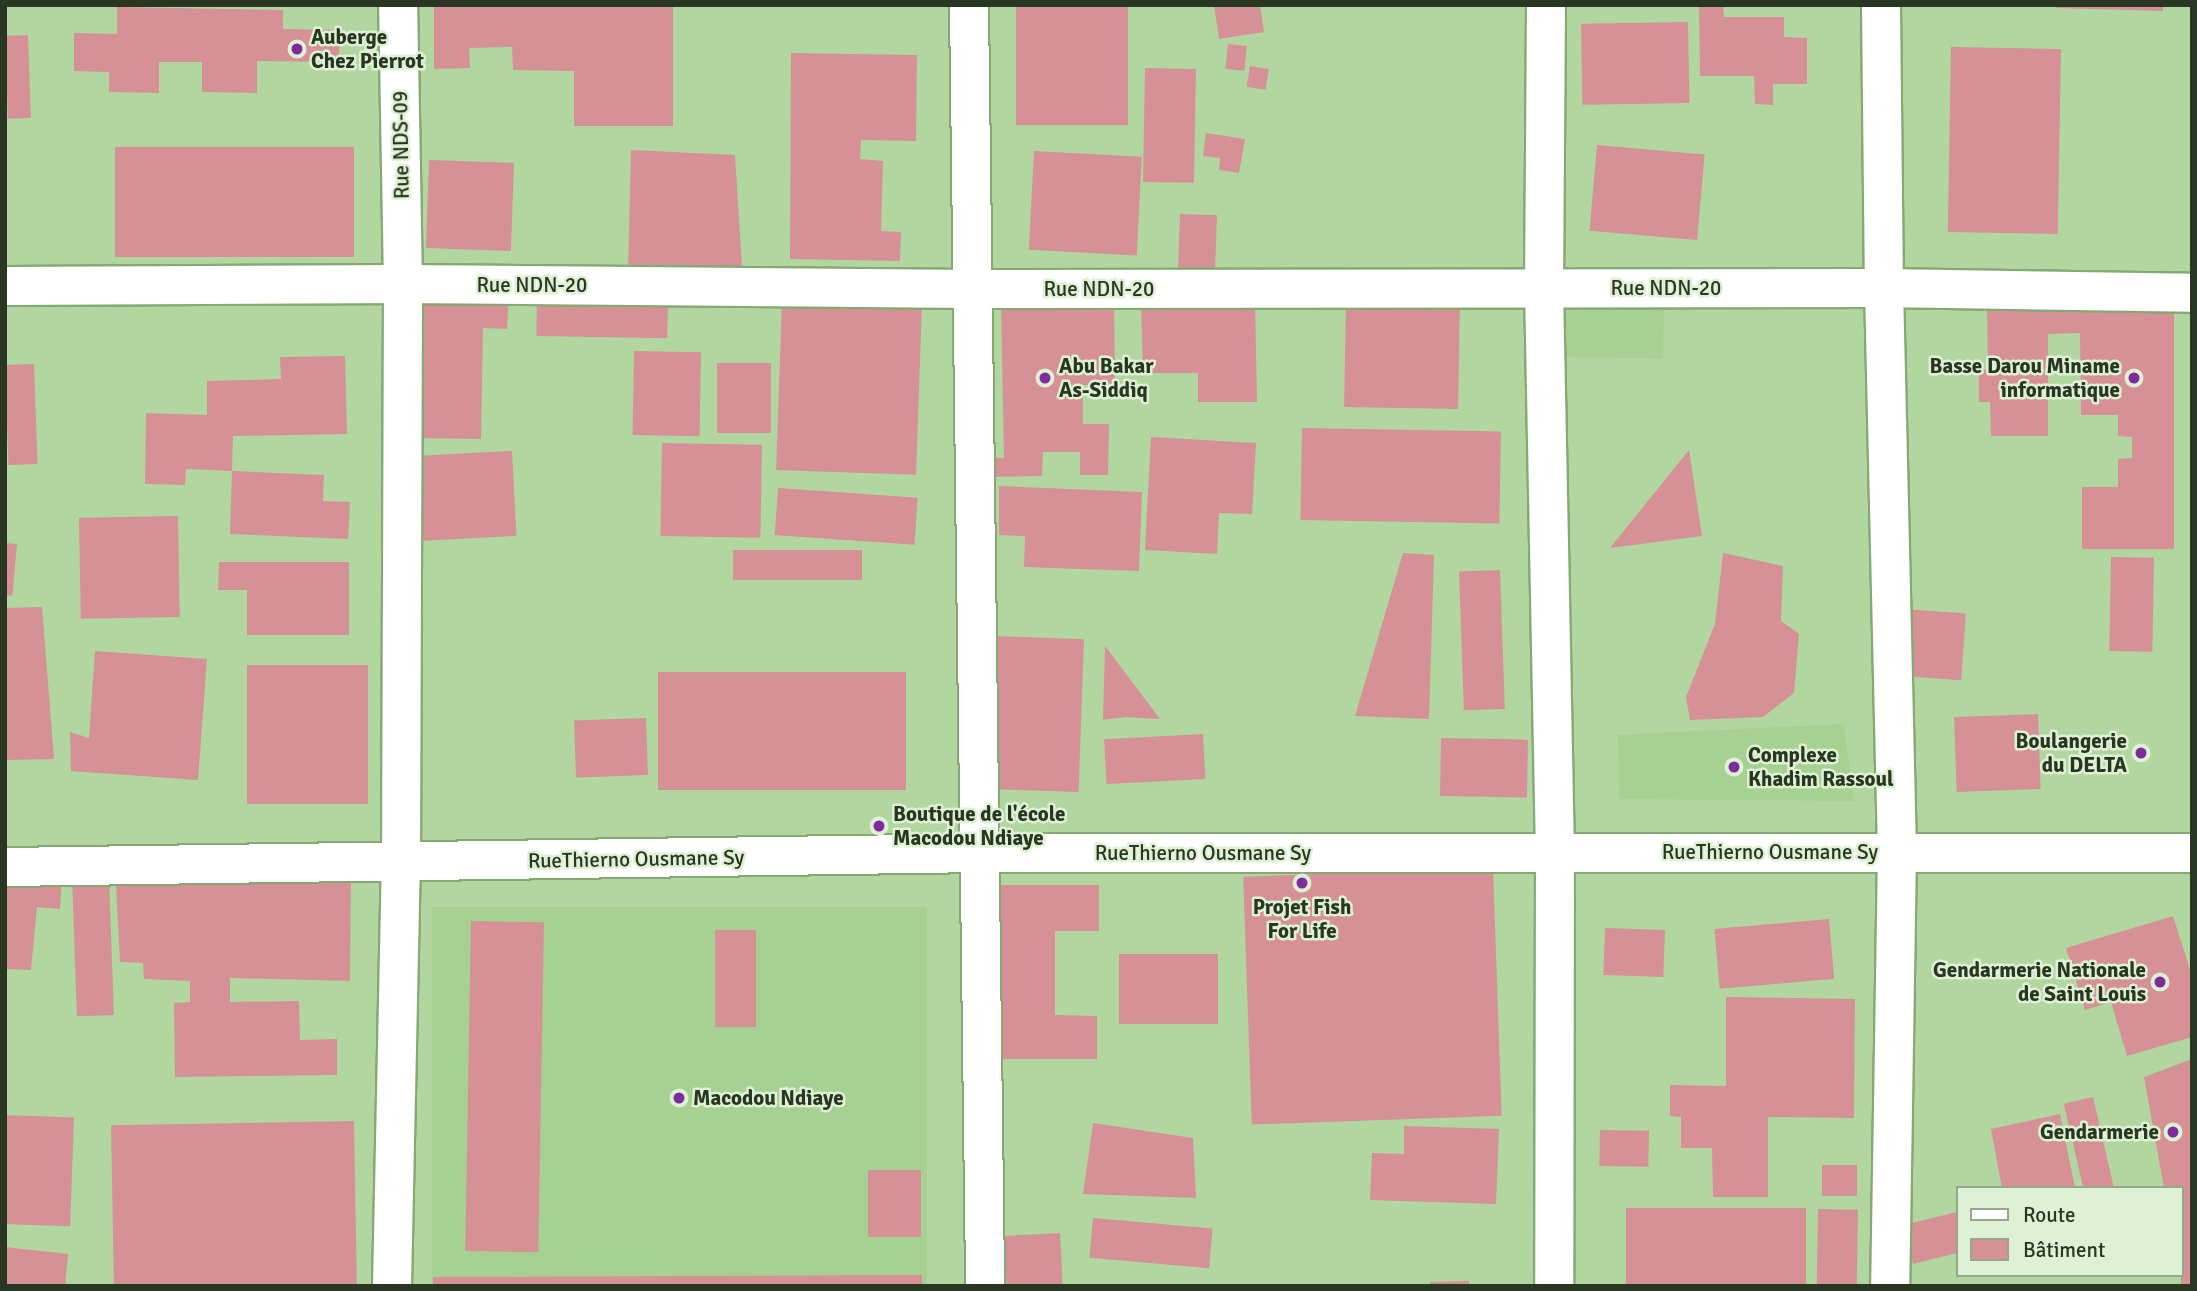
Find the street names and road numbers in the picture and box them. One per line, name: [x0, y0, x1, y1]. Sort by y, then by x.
street label: Rue NDS-09: [387, 91, 415, 199]
street label: Rue NDN-20: [477, 272, 587, 298]
street label: Rue NDN-20: [1611, 275, 1721, 301]
street label: Rue NDN-20: [1044, 276, 1154, 302]
street label: RueThierno Ousmane Sy: [1662, 839, 1878, 865]
street label: RueThierno Ousmane Sy: [1095, 840, 1311, 866]
street label: RueThierno Ousmane Sy: [528, 845, 744, 873]

